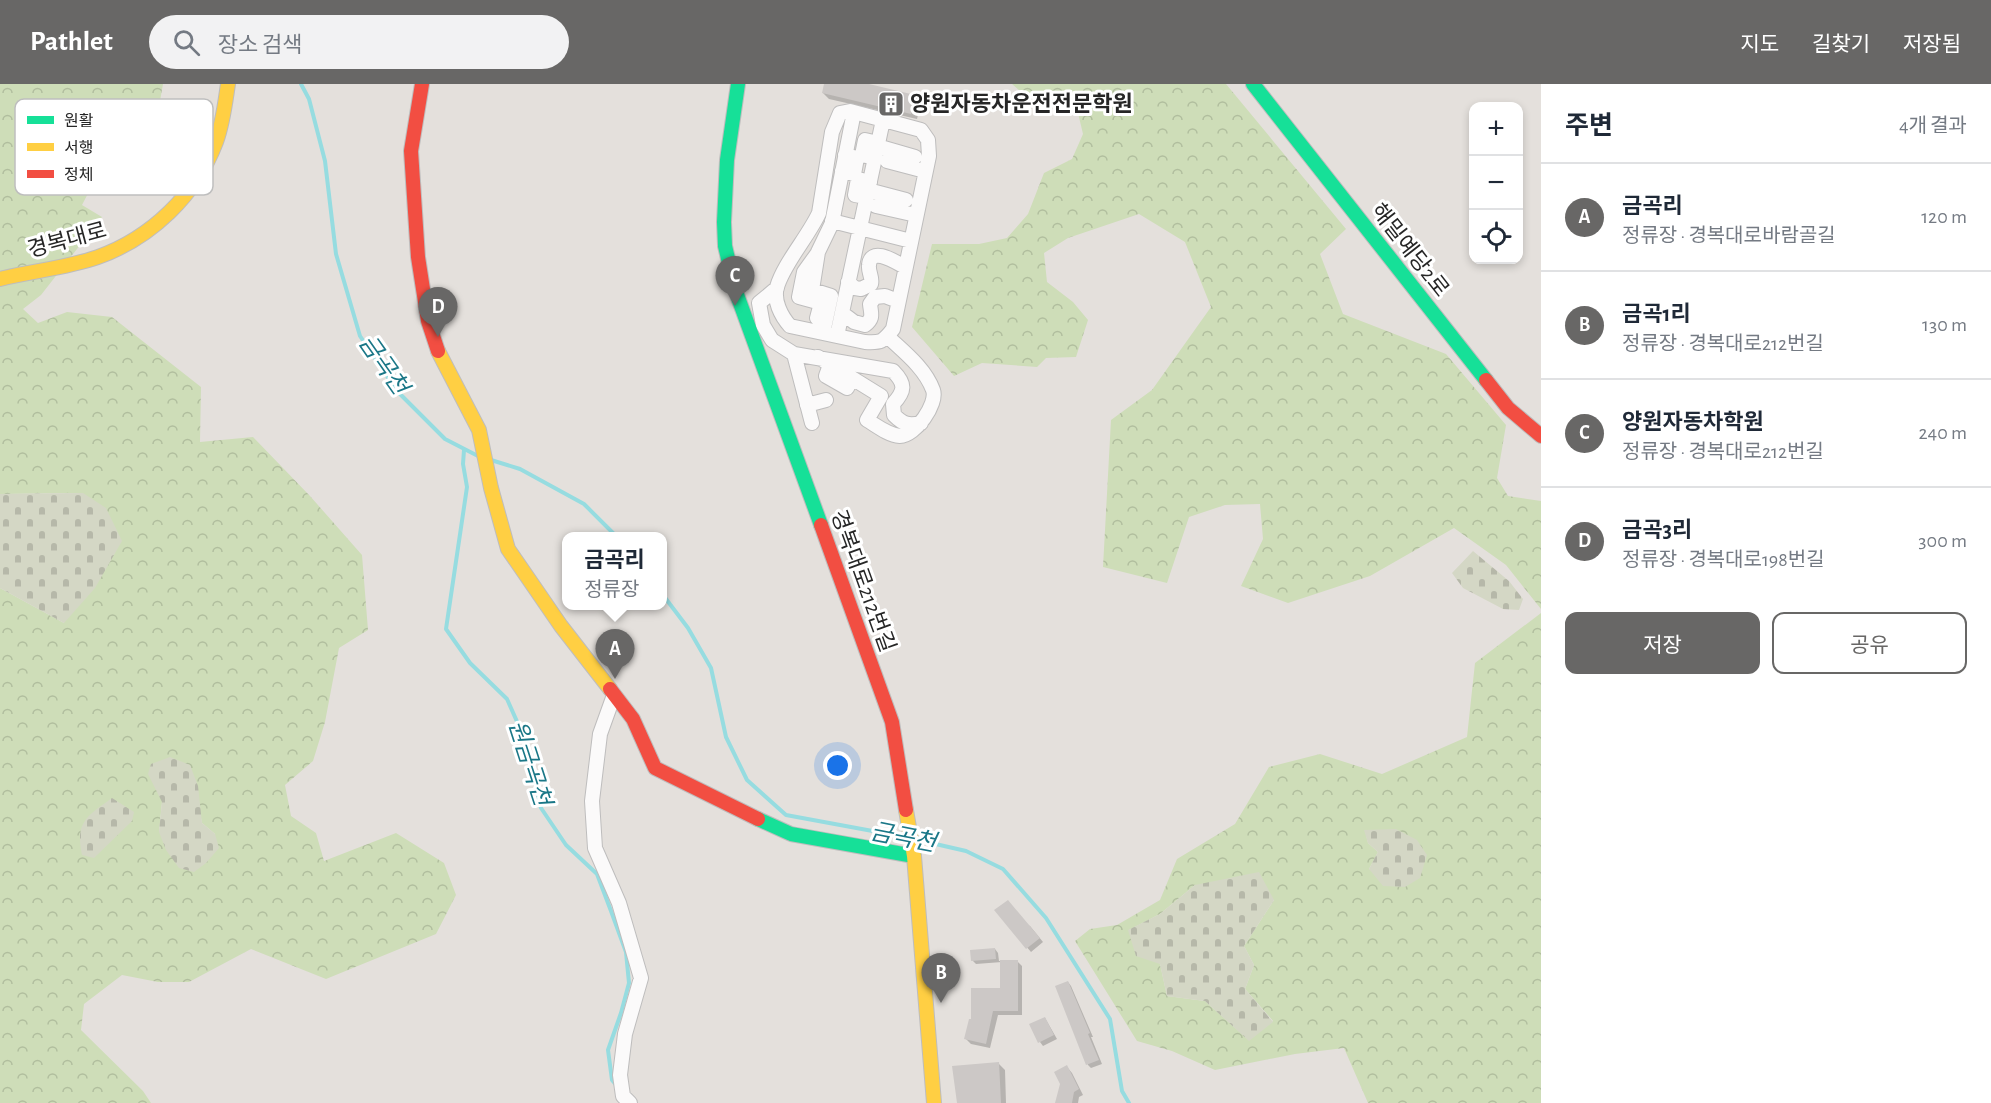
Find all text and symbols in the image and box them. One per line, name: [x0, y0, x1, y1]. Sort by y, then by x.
search box: [149, 15, 569, 69]
icon: search: [170, 26, 203, 59]
text: Pathlet: [30, 28, 113, 56]
text: 장소 검색: [218, 34, 302, 56]
text: 지도: [1740, 34, 1779, 55]
text: 길찾기: [1812, 34, 1870, 55]
text: 저장됨: [1903, 34, 1961, 55]
building icon: 양원자동차운전전문학원: [876, 89, 906, 119]
place label: 양원자동차운전전문학원: [910, 92, 1133, 115]
legend: [15, 99, 213, 195]
map controls: [1469, 102, 1523, 264]
button: +: [1469, 102, 1523, 156]
text: 원활: [64, 113, 94, 129]
text: 주변: [1565, 113, 1613, 139]
text: 4개 결과: [1899, 116, 1967, 136]
text: 서행: [64, 140, 93, 156]
button: −: [1469, 156, 1523, 210]
text: 정체: [64, 167, 93, 183]
text: 금곡리: [1622, 195, 1683, 217]
street label: 해밀예당2로: [1367, 199, 1454, 301]
text: A: [1579, 207, 1591, 227]
text: 120 m: [1921, 207, 1967, 227]
button: locate: [1469, 210, 1523, 264]
street label: 경복대로: [25, 218, 109, 261]
text: 정류장 · 경복대로바람골길: [1622, 226, 1836, 246]
pin: C: [716, 256, 754, 306]
pin: D: [418, 288, 458, 337]
text: 금곡1리: [1622, 303, 1691, 325]
text: B: [1579, 315, 1590, 335]
text: 130 m: [1922, 315, 1967, 335]
water label: 금곡천: [354, 330, 414, 401]
text: 정류장 · 경복대로212번길: [1622, 334, 1824, 354]
text: 양원자동차학원: [1622, 411, 1764, 433]
text: C: [1579, 423, 1590, 443]
text: 240 m: [1918, 423, 1967, 443]
text: 정류장 · 경복대로212번길: [1622, 442, 1824, 462]
street label: 경복대로212번길: [827, 507, 900, 655]
text: 금곡3리: [1622, 519, 1692, 541]
text: D: [1578, 531, 1591, 551]
text: 300 m: [1918, 531, 1967, 551]
popup: [562, 532, 667, 610]
text: 금곡리: [584, 549, 645, 571]
text: 정류장 · 경복대로198번길: [1622, 550, 1825, 570]
text: 정류장: [584, 580, 639, 600]
button: 저장: [1565, 612, 1760, 674]
button: 공유: [1772, 612, 1967, 674]
pin: A: [596, 630, 634, 679]
water label: 원금곡천: [504, 717, 556, 811]
your location: [823, 751, 852, 780]
water label: 금곡천: [868, 819, 941, 857]
pin: B: [922, 954, 960, 1003]

